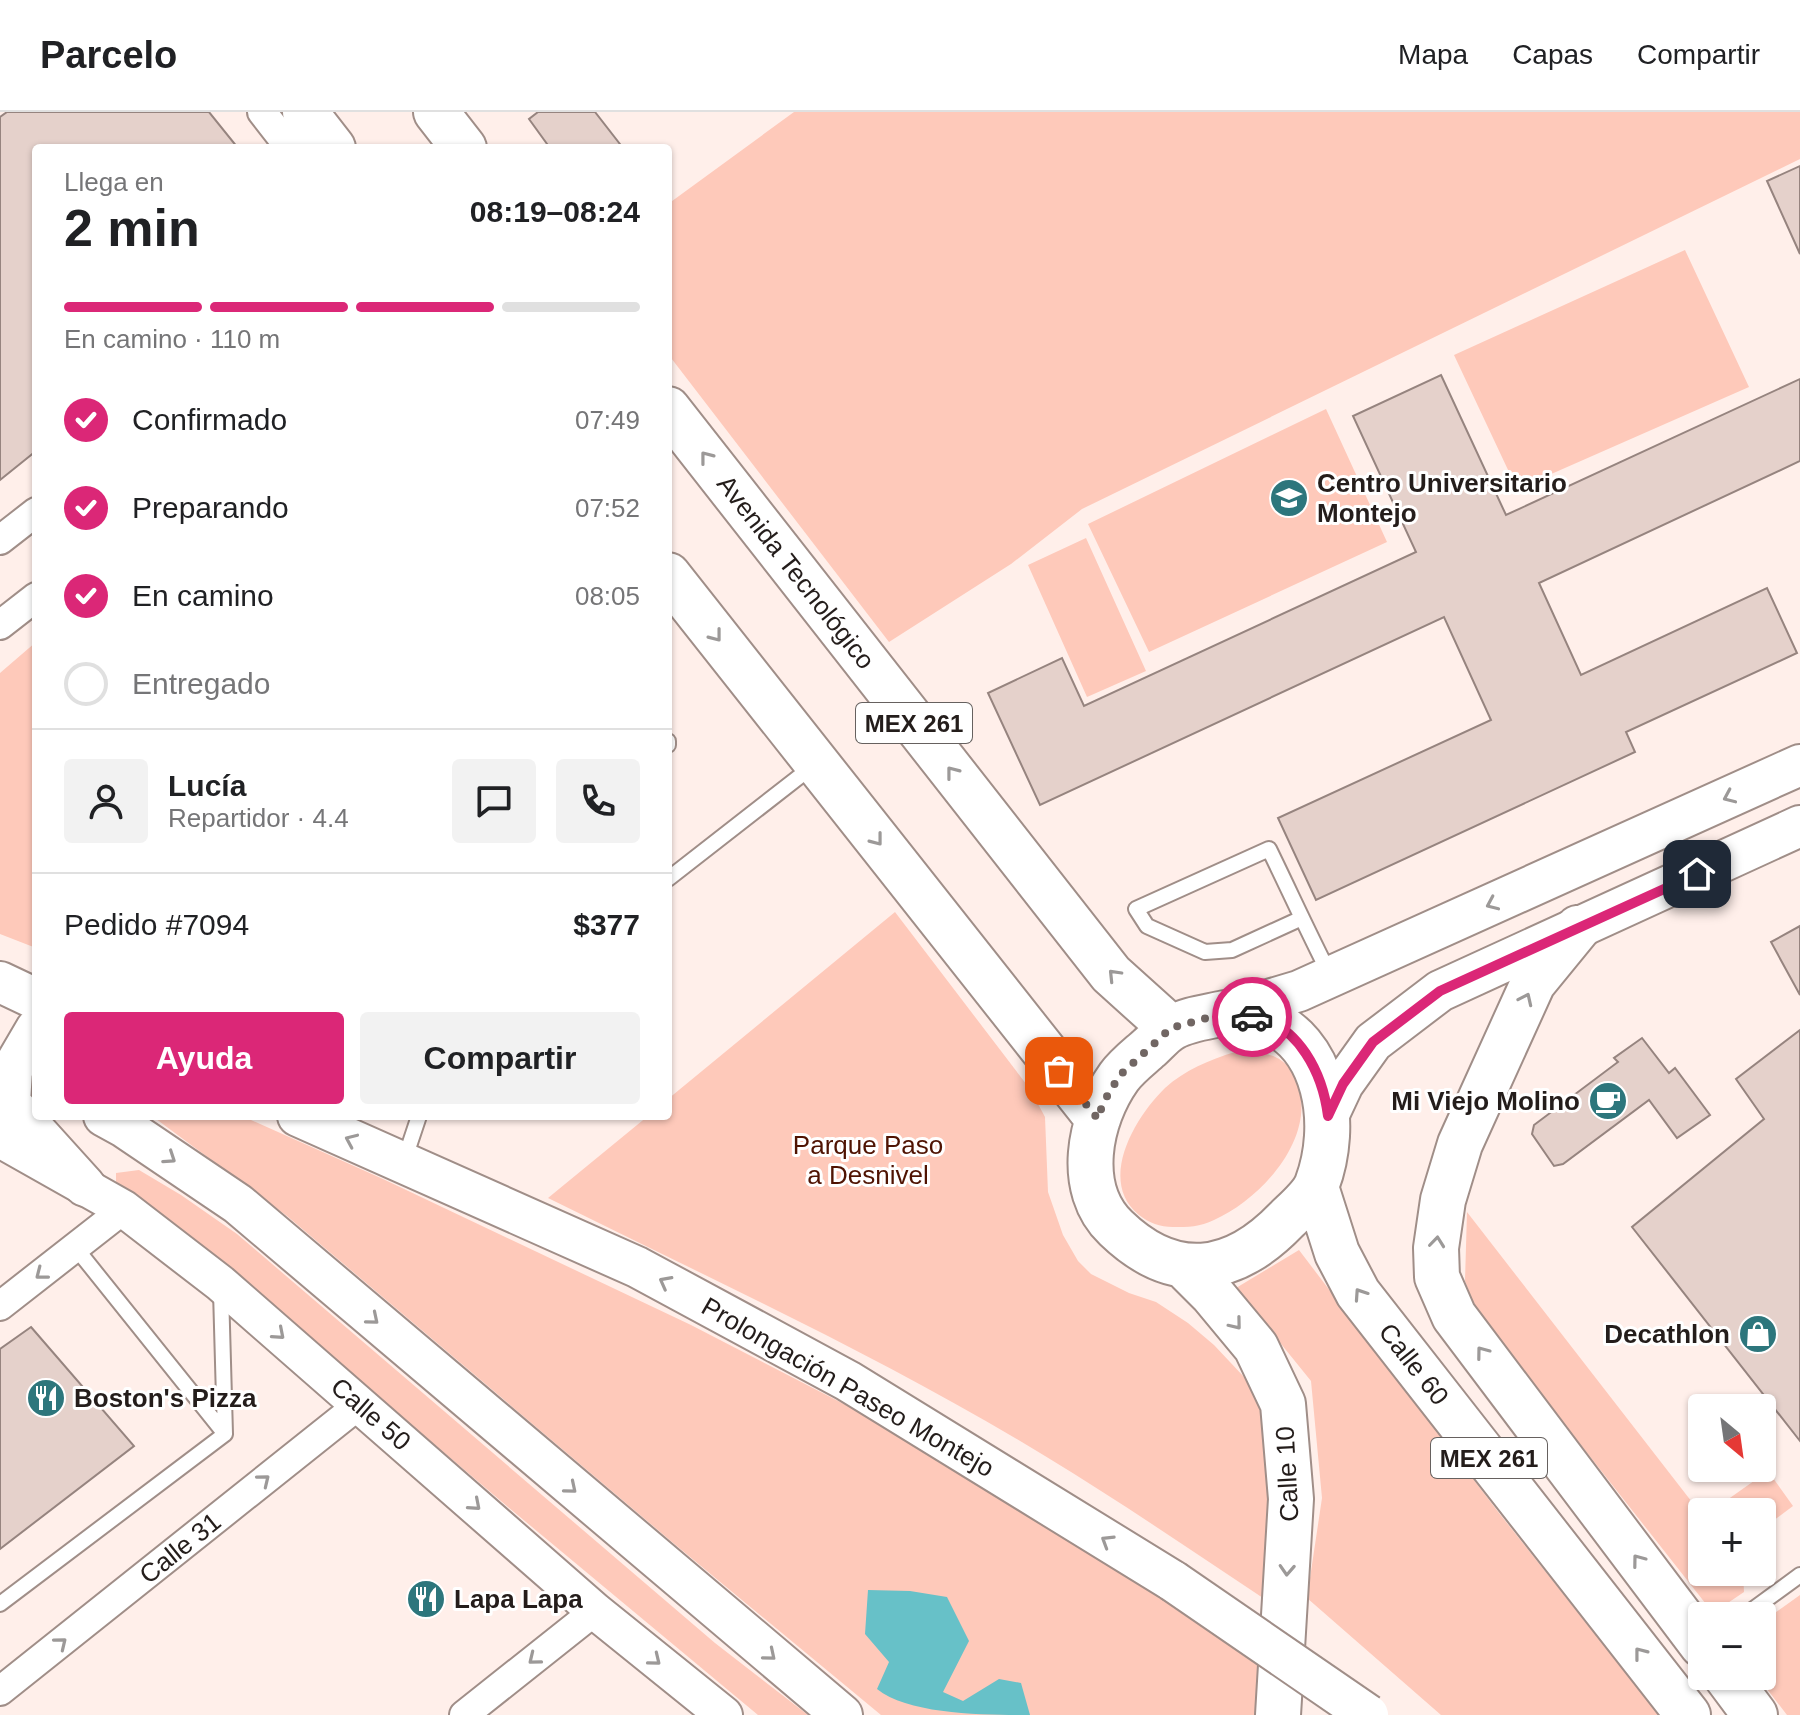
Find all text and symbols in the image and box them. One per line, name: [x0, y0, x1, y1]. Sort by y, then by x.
text: Parcelo: [40, 34, 177, 76]
text: Mapa: [1398, 39, 1468, 70]
text: Capas: [1512, 39, 1593, 70]
text: Compartir: [1637, 39, 1760, 70]
text: Llega en: [64, 167, 164, 197]
text: 08:19–08:24: [470, 195, 640, 228]
text: 2 min: [64, 199, 200, 257]
text: En camino · 110 m: [64, 324, 280, 354]
icon: check: [64, 398, 108, 442]
text: Confirmado: [132, 403, 287, 436]
text: 07:49: [575, 405, 640, 435]
one-way arrow: [701, 451, 715, 466]
place label: Centro Universitario Montejo: [1317, 468, 1567, 528]
street label: Avenida Tecnológico: [711, 469, 881, 675]
school or university icon: Centro Universitario Montejo: [1268, 477, 1310, 519]
icon: check: [64, 486, 108, 530]
text: Preparando: [132, 491, 289, 524]
text: 07:52: [575, 493, 640, 523]
icon: check: [64, 574, 108, 618]
text: En camino: [132, 579, 274, 612]
text: 08:05: [575, 581, 640, 611]
one-way arrow: [707, 627, 721, 642]
text: Entregado: [132, 667, 270, 700]
road number: MEX 261: [856, 703, 972, 743]
button: person: [64, 759, 148, 843]
button: chat: [452, 759, 536, 843]
button: phone: [556, 759, 640, 843]
one-way arrow: [948, 766, 962, 781]
text: Lucía: [168, 769, 246, 802]
one-way arrow: [1723, 788, 1737, 804]
text: Repartidor · 4.4: [168, 803, 349, 833]
one-way arrow: [868, 831, 882, 846]
pin: [1663, 840, 1731, 908]
icon: home: [1675, 852, 1719, 896]
one-way arrow: [1486, 894, 1500, 910]
text: Pedido #7094: [64, 908, 249, 941]
text: $377: [573, 908, 640, 941]
one-way arrow: [1108, 970, 1123, 984]
courier: [1212, 977, 1292, 1057]
one-way arrow: [1516, 993, 1532, 1007]
icon: car: [1230, 995, 1274, 1039]
button: Ayuda: [64, 1012, 344, 1104]
button: Compartir: [360, 1012, 640, 1104]
pin: [1025, 1037, 1093, 1105]
icon: bag: [1037, 1049, 1081, 1093]
cafe icon: Mi Viejo Molino: [1587, 1080, 1629, 1122]
place label: Mi Viejo Molino: [1391, 1086, 1580, 1116]
park label: Parque Paso a Desnivel: [793, 1130, 943, 1190]
one-way arrow: [345, 1134, 360, 1150]
one-way arrow: [161, 1148, 175, 1163]
one-way arrow: [1429, 1235, 1446, 1248]
one-way arrow: [36, 1264, 50, 1279]
one-way arrow: [659, 1276, 673, 1292]
one-way arrow: [1355, 1288, 1370, 1302]
street label: Prolongación Paseo Montejo: [697, 1291, 999, 1483]
one-way arrow: [364, 1309, 378, 1324]
shop icon: Decathlon: [1737, 1313, 1779, 1355]
one-way arrow: [1226, 1315, 1241, 1329]
street label: Calle 60: [1373, 1317, 1455, 1411]
place label: Decathlon: [1604, 1319, 1730, 1349]
one-way arrow: [270, 1324, 285, 1338]
one-way arrow: [1477, 1346, 1492, 1361]
street label: Calle 50: [325, 1371, 417, 1457]
restaurant icon: Boston's Pizza: [25, 1377, 67, 1419]
place label: Boston's Pizza: [74, 1383, 257, 1413]
north arrow: [1688, 1394, 1776, 1482]
map controls: [1688, 1394, 1776, 1690]
street label: Calle 10: [1270, 1426, 1304, 1522]
road number: MEX 261: [1431, 1438, 1547, 1478]
one-way arrow: [255, 1476, 270, 1490]
one-way arrow: [562, 1478, 576, 1493]
one-way arrow: [465, 1495, 480, 1510]
button: +: [1688, 1498, 1776, 1586]
street label: Calle 31: [133, 1506, 227, 1590]
one-way arrow: [1101, 1535, 1115, 1550]
one-way arrow: [1634, 1554, 1648, 1569]
one-way arrow: [1279, 1564, 1296, 1577]
restaurant icon: Lapa Lapa: [405, 1578, 447, 1620]
place label: Lapa Lapa: [454, 1584, 583, 1614]
button: −: [1688, 1602, 1776, 1690]
one-way arrow: [52, 1638, 67, 1652]
one-way arrow: [761, 1645, 775, 1660]
one-way arrow: [1636, 1647, 1650, 1662]
one-way arrow: [528, 1650, 543, 1664]
one-way arrow: [646, 1650, 661, 1664]

